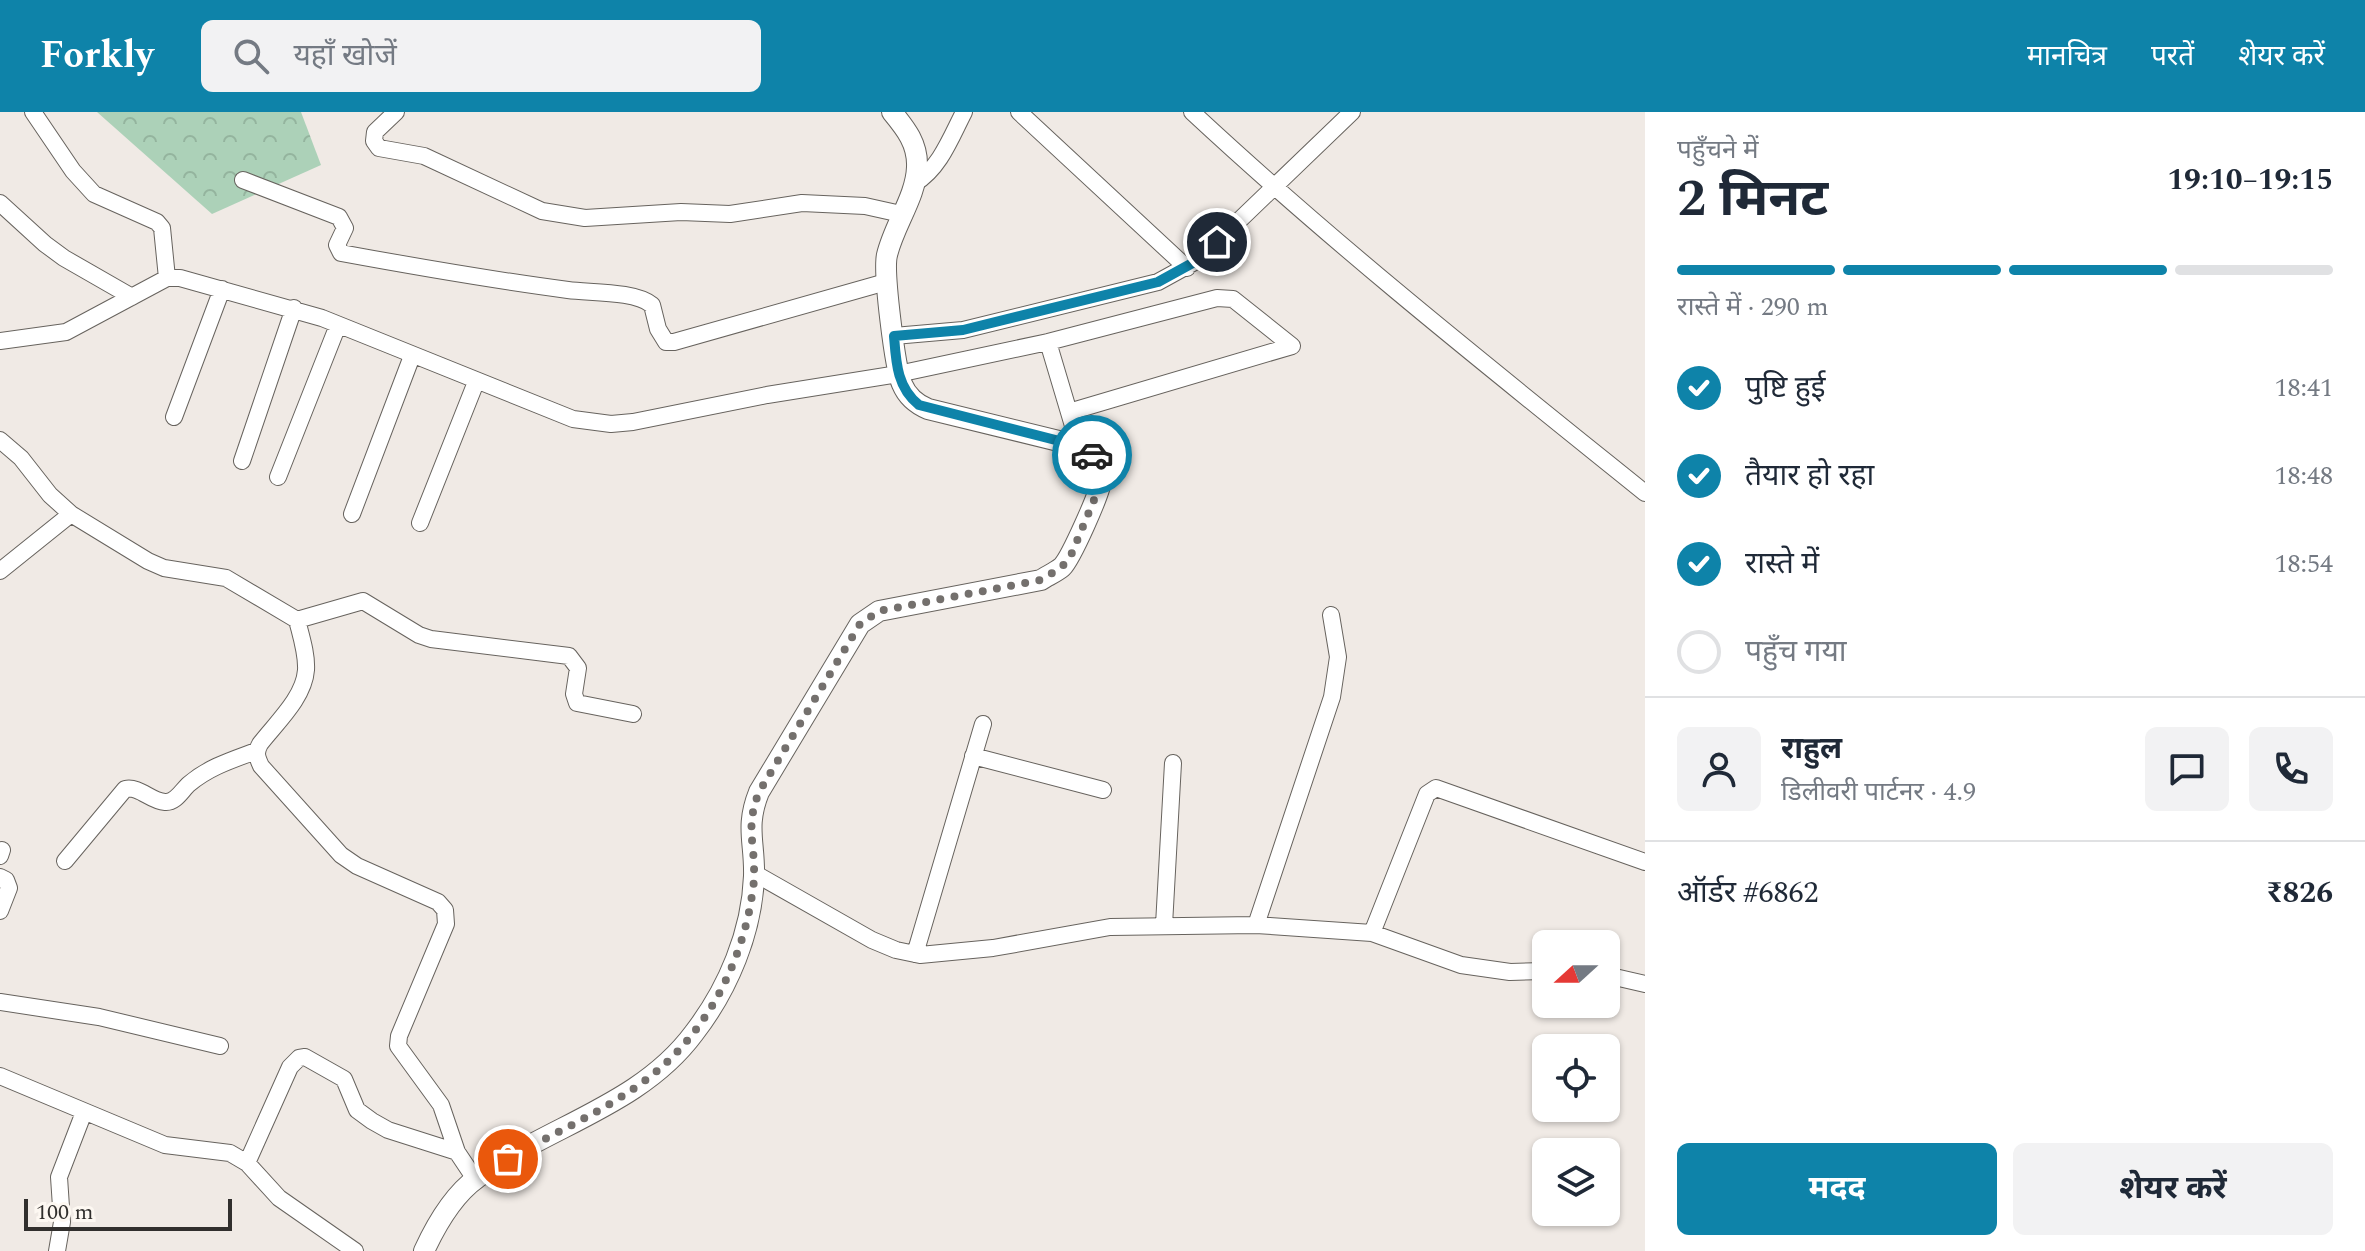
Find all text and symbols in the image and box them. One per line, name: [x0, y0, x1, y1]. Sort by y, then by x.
search box: [201, 20, 761, 92]
text: Forkly: [40, 27, 153, 85]
text: यहाँ खोजें: [293, 33, 397, 79]
icon: search: [229, 34, 273, 78]
text: मानचित्र: [2027, 35, 2107, 78]
text: परतें: [2151, 35, 2194, 78]
text: शेयर करें: [2238, 35, 2325, 78]
text: पहुँचने में: [1677, 130, 1759, 170]
text: 19:10–19:15: [2167, 157, 2333, 203]
text: 2 मिनट: [1677, 160, 1828, 239]
pin: [1183, 208, 1251, 276]
icon: home: [1195, 220, 1239, 264]
text: रास्ते में · 290 m: [1677, 287, 1829, 327]
text: पुष्टि हुई: [1745, 365, 1826, 411]
icon: check: [1677, 366, 1721, 410]
text: 18:41: [2274, 368, 2333, 408]
courier: [1052, 415, 1132, 495]
icon: car: [1070, 433, 1114, 477]
text: तैयार हो रहा: [1745, 453, 1874, 499]
icon: check: [1677, 454, 1721, 498]
text: 18:48: [2274, 456, 2333, 496]
text: रास्ते में: [1745, 541, 1819, 587]
icon: check: [1677, 542, 1721, 586]
text: 18:54: [2274, 544, 2333, 584]
text: पहुँच गया: [1745, 629, 1847, 675]
text: राहुल: [1781, 726, 1842, 772]
button: person: [1677, 727, 1761, 811]
button: chat: [2145, 727, 2229, 811]
button: phone: [2249, 727, 2333, 811]
text: डिलीवरी पार्टनर · 4.9: [1781, 772, 1976, 812]
text: ऑर्डर #6862: [1677, 870, 1819, 916]
text: ₹826: [2266, 870, 2333, 916]
north arrow: [1532, 930, 1620, 1018]
map controls: [1532, 930, 1620, 1226]
button: locate: [1532, 1034, 1620, 1122]
pin: [474, 1125, 542, 1193]
icon: bag: [486, 1137, 530, 1181]
button: layers: [1532, 1138, 1620, 1226]
button: मदद: [1677, 1143, 1997, 1235]
button: शेयर करें: [2013, 1143, 2333, 1235]
scale bar: [24, 1195, 232, 1231]
text: 100 m: [36, 1196, 93, 1229]

